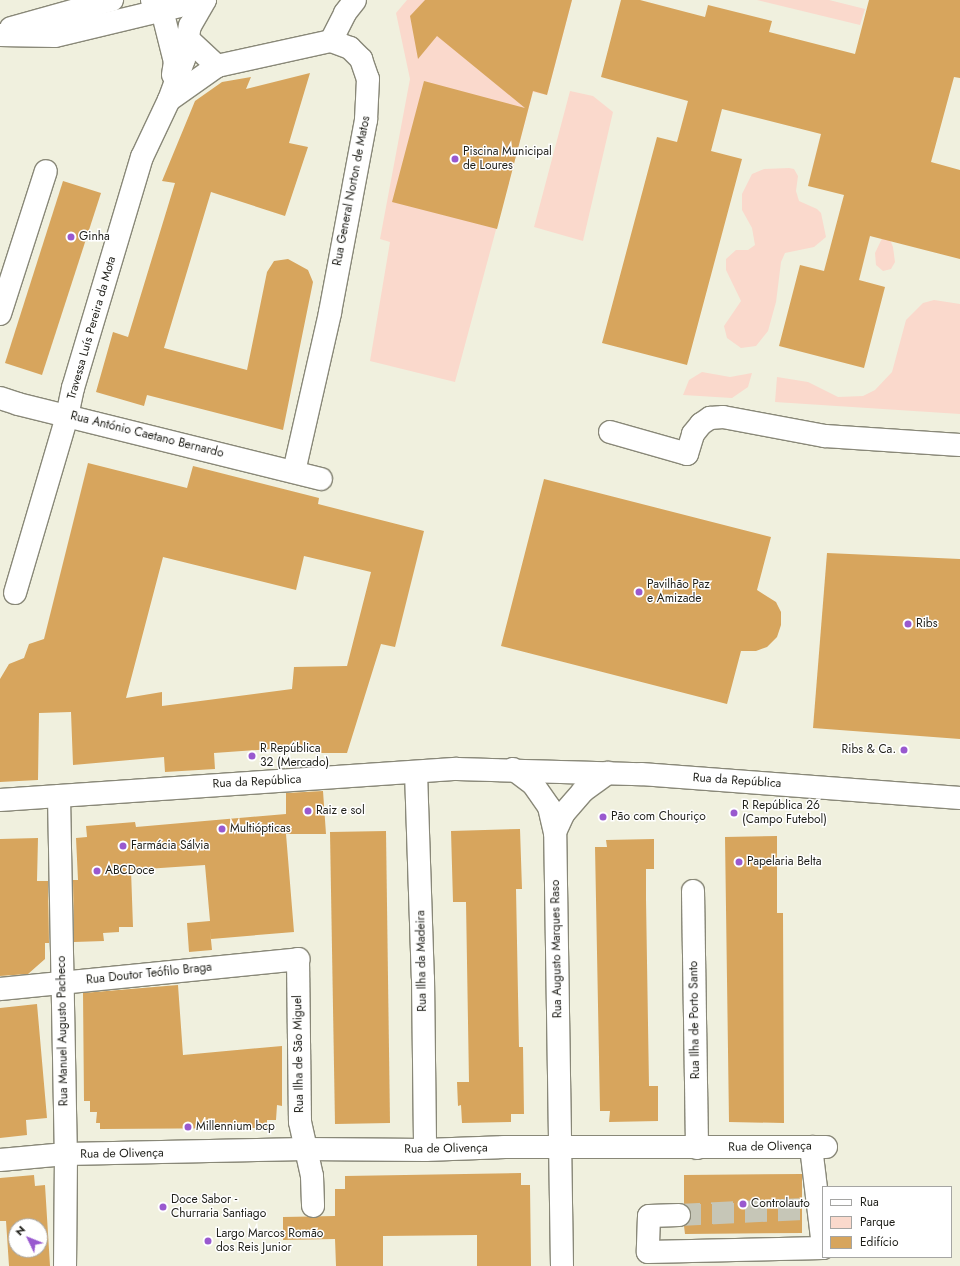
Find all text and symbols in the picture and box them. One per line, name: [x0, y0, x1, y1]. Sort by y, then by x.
street label: Rua General Norton de Matos: [330, 115, 374, 267]
place label: Piscina Municipal de Loures: [463, 145, 552, 173]
marker: Piscina Municipal de Loures: [450, 154, 460, 164]
place label: Ginha: [79, 230, 110, 244]
marker: Ginha: [66, 232, 76, 242]
street label: Travessa Luís Pereira da Mota: [65, 255, 119, 401]
street label: Rua António Caetano Bernardo: [69, 409, 225, 461]
place label: Pavilhão Paz e Amizade: [647, 578, 710, 606]
marker: Pavilhão Paz e Amizade: [634, 587, 644, 597]
place label: Ribs: [916, 617, 938, 631]
marker: Ribs: [903, 619, 913, 629]
place label: R República 32 (Mercado): [260, 742, 329, 770]
place label: Ribs & Ca.: [842, 743, 896, 757]
marker: Ribs & Ca.: [899, 745, 909, 755]
marker: R República 32 (Mercado): [247, 751, 257, 761]
street label: Rua da República: [692, 771, 782, 791]
street label: Rua da República: [212, 772, 302, 792]
place label: R República 26 (Campo Futebol): [742, 799, 827, 827]
place label: Raiz e sol: [316, 804, 365, 818]
marker: Raiz e sol: [303, 806, 313, 816]
marker: R República 26 (Campo Futebol): [729, 808, 739, 818]
place label: Pão com Chouriço: [611, 810, 706, 824]
marker: Pão com Chouriço: [598, 812, 608, 822]
place label: Multiópticas: [230, 822, 291, 836]
marker: Multiópticas: [217, 824, 227, 834]
place label: Farmácia Sálvia: [131, 839, 209, 853]
marker: Farmácia Sálvia: [118, 841, 128, 851]
place label: Papelaria Belta: [747, 855, 821, 869]
marker: Papelaria Belta: [734, 857, 744, 867]
place label: ABCDoce: [105, 864, 154, 878]
marker: ABCDoce: [92, 866, 102, 876]
street label: Rua Augusto Marques Raso: [549, 880, 565, 1018]
street label: Rua Ilha da Madeira: [414, 910, 430, 1012]
street label: Rua Manuel Augusto Pacheco: [54, 956, 72, 1106]
street label: Rua Doutor Teófilo Braga: [85, 960, 213, 988]
street label: Rua Ilha de Porto Santo: [687, 961, 703, 1079]
street label: Rua Ilha de São Miguel: [291, 995, 307, 1113]
place label: Millennium bcp: [196, 1120, 275, 1134]
marker: Millennium bcp: [183, 1122, 193, 1132]
street label: Rua de Olivença: [728, 1139, 812, 1155]
street label: Rua de Olivença: [404, 1141, 488, 1157]
street label: Rua de Olivença: [80, 1146, 164, 1162]
legend: [822, 1186, 952, 1258]
place label: Doce Sabor - Churraria Santiago: [171, 1193, 266, 1221]
text: Rua: [860, 1193, 879, 1211]
place label: Controlauto: [751, 1197, 810, 1211]
marker: Controlauto: [738, 1199, 748, 1209]
marker: Doce Sabor - Churraria Santiago: [158, 1202, 168, 1212]
text: Parque: [860, 1213, 895, 1231]
north arrow: [8, 1218, 48, 1258]
text: N: [11, 1222, 29, 1239]
place label: Largo Marcos Romão dos Reis Junior: [216, 1227, 323, 1255]
text: Edifício: [860, 1233, 899, 1251]
marker: Largo Marcos Romão dos Reis Junior: [203, 1236, 213, 1246]

